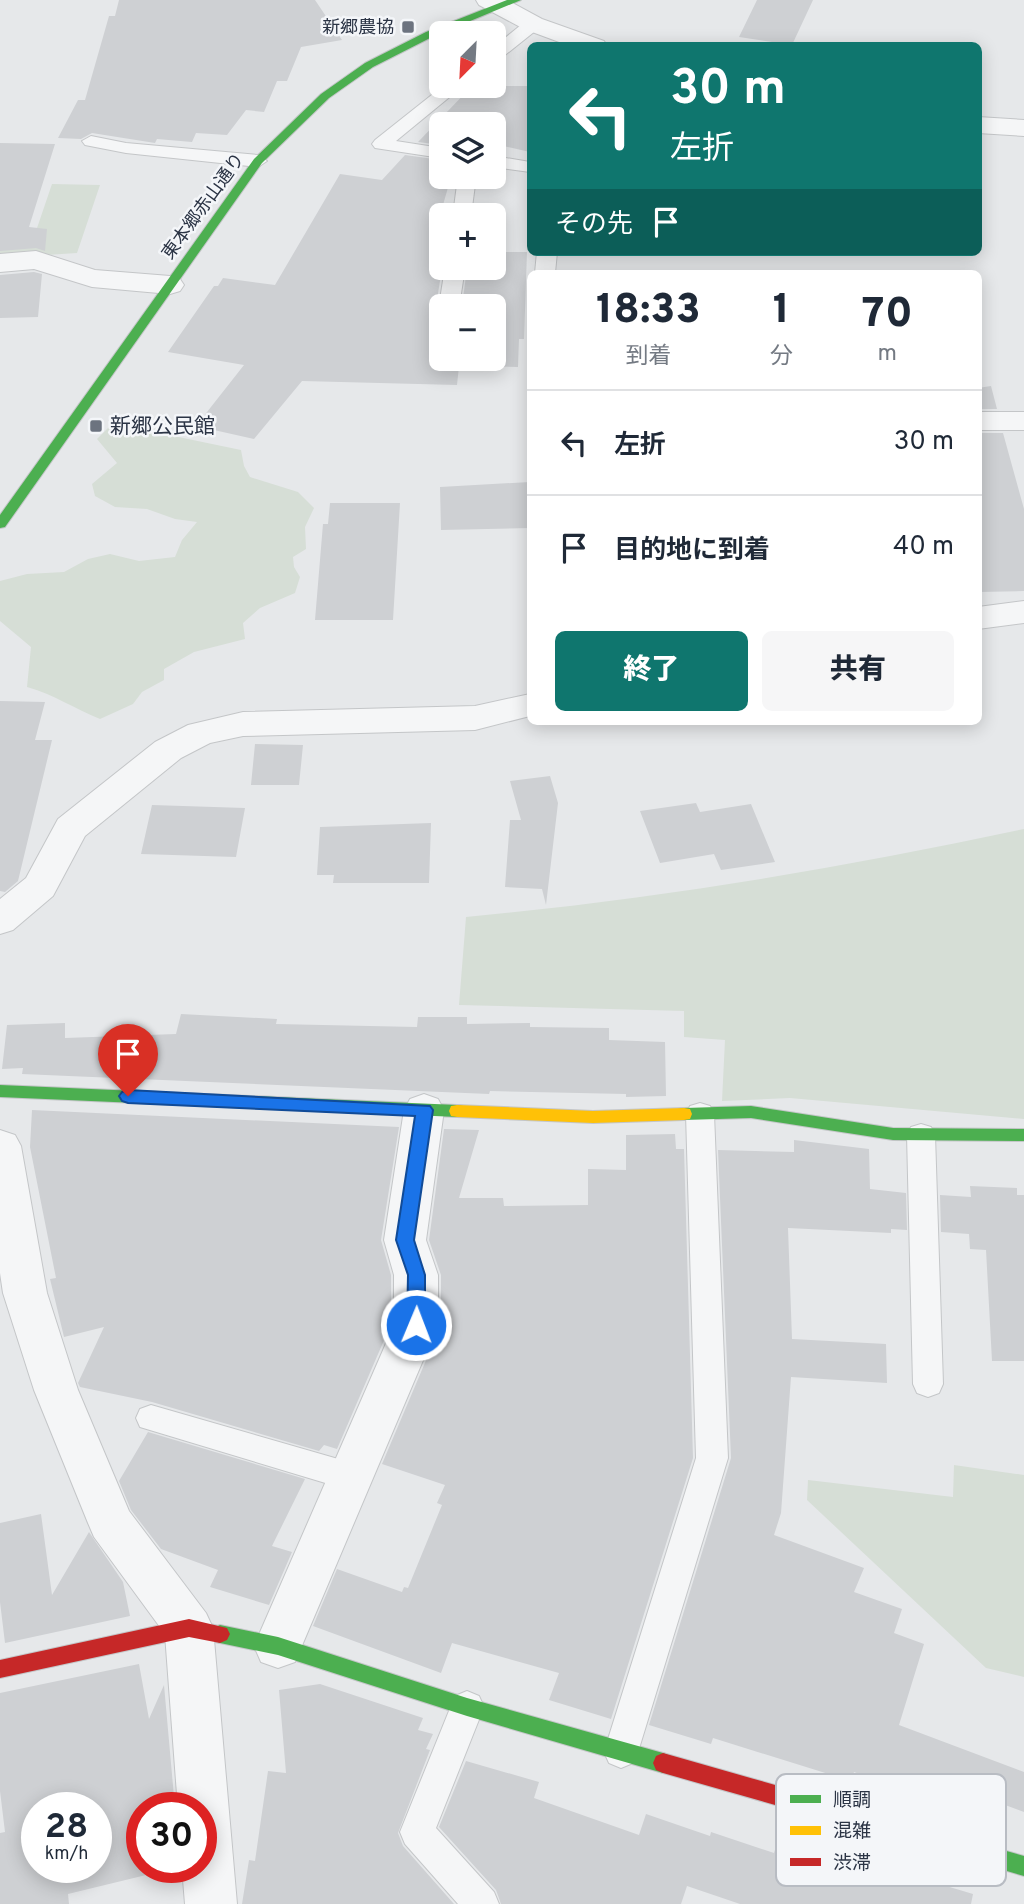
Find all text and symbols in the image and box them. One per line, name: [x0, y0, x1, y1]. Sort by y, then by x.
place label: 新郷農協: [322, 17, 394, 40]
marker: 新郷農協: [400, 19, 416, 35]
north arrow: [429, 21, 506, 98]
map controls: [429, 21, 506, 371]
text: 30 m: [670, 60, 786, 122]
icon: left: [555, 70, 646, 161]
button: layers: [429, 112, 506, 189]
text: 左折: [670, 130, 734, 170]
street label: 東本郷赤山通り: [158, 149, 251, 265]
button: +: [429, 203, 506, 280]
icon: arrive: [647, 203, 685, 241]
text: その先: [555, 209, 633, 242]
text: 18:33: [596, 285, 701, 338]
text: 1: [773, 285, 790, 338]
text: 70: [862, 289, 913, 342]
button: −: [429, 294, 506, 371]
text: m: [878, 340, 897, 369]
text: 到着: [625, 343, 671, 372]
text: 分: [770, 343, 793, 372]
place label: 新郷公民館: [110, 414, 215, 441]
marker: 新郷公民館: [88, 418, 104, 434]
icon: left: [555, 424, 593, 462]
text: 30 m: [894, 426, 954, 459]
text: 左折: [614, 430, 666, 463]
icon: arrive: [555, 529, 593, 567]
text: 40 m: [893, 531, 954, 564]
text: 目的地に到着: [614, 535, 770, 568]
button: 終了: [555, 631, 748, 711]
button: 共有: [762, 631, 954, 711]
pin: [98, 1024, 158, 1096]
icon: arrive: [109, 1035, 147, 1073]
position arrow: [379, 1288, 453, 1362]
legend: [776, 1774, 1006, 1886]
text: 順調: [833, 1789, 871, 1813]
speed limit sign: 30: [126, 1792, 217, 1883]
text: 28: [45, 1806, 88, 1850]
text: 混雑: [833, 1820, 871, 1844]
text: km/h: [45, 1843, 88, 1866]
text: 渋滞: [833, 1852, 871, 1876]

